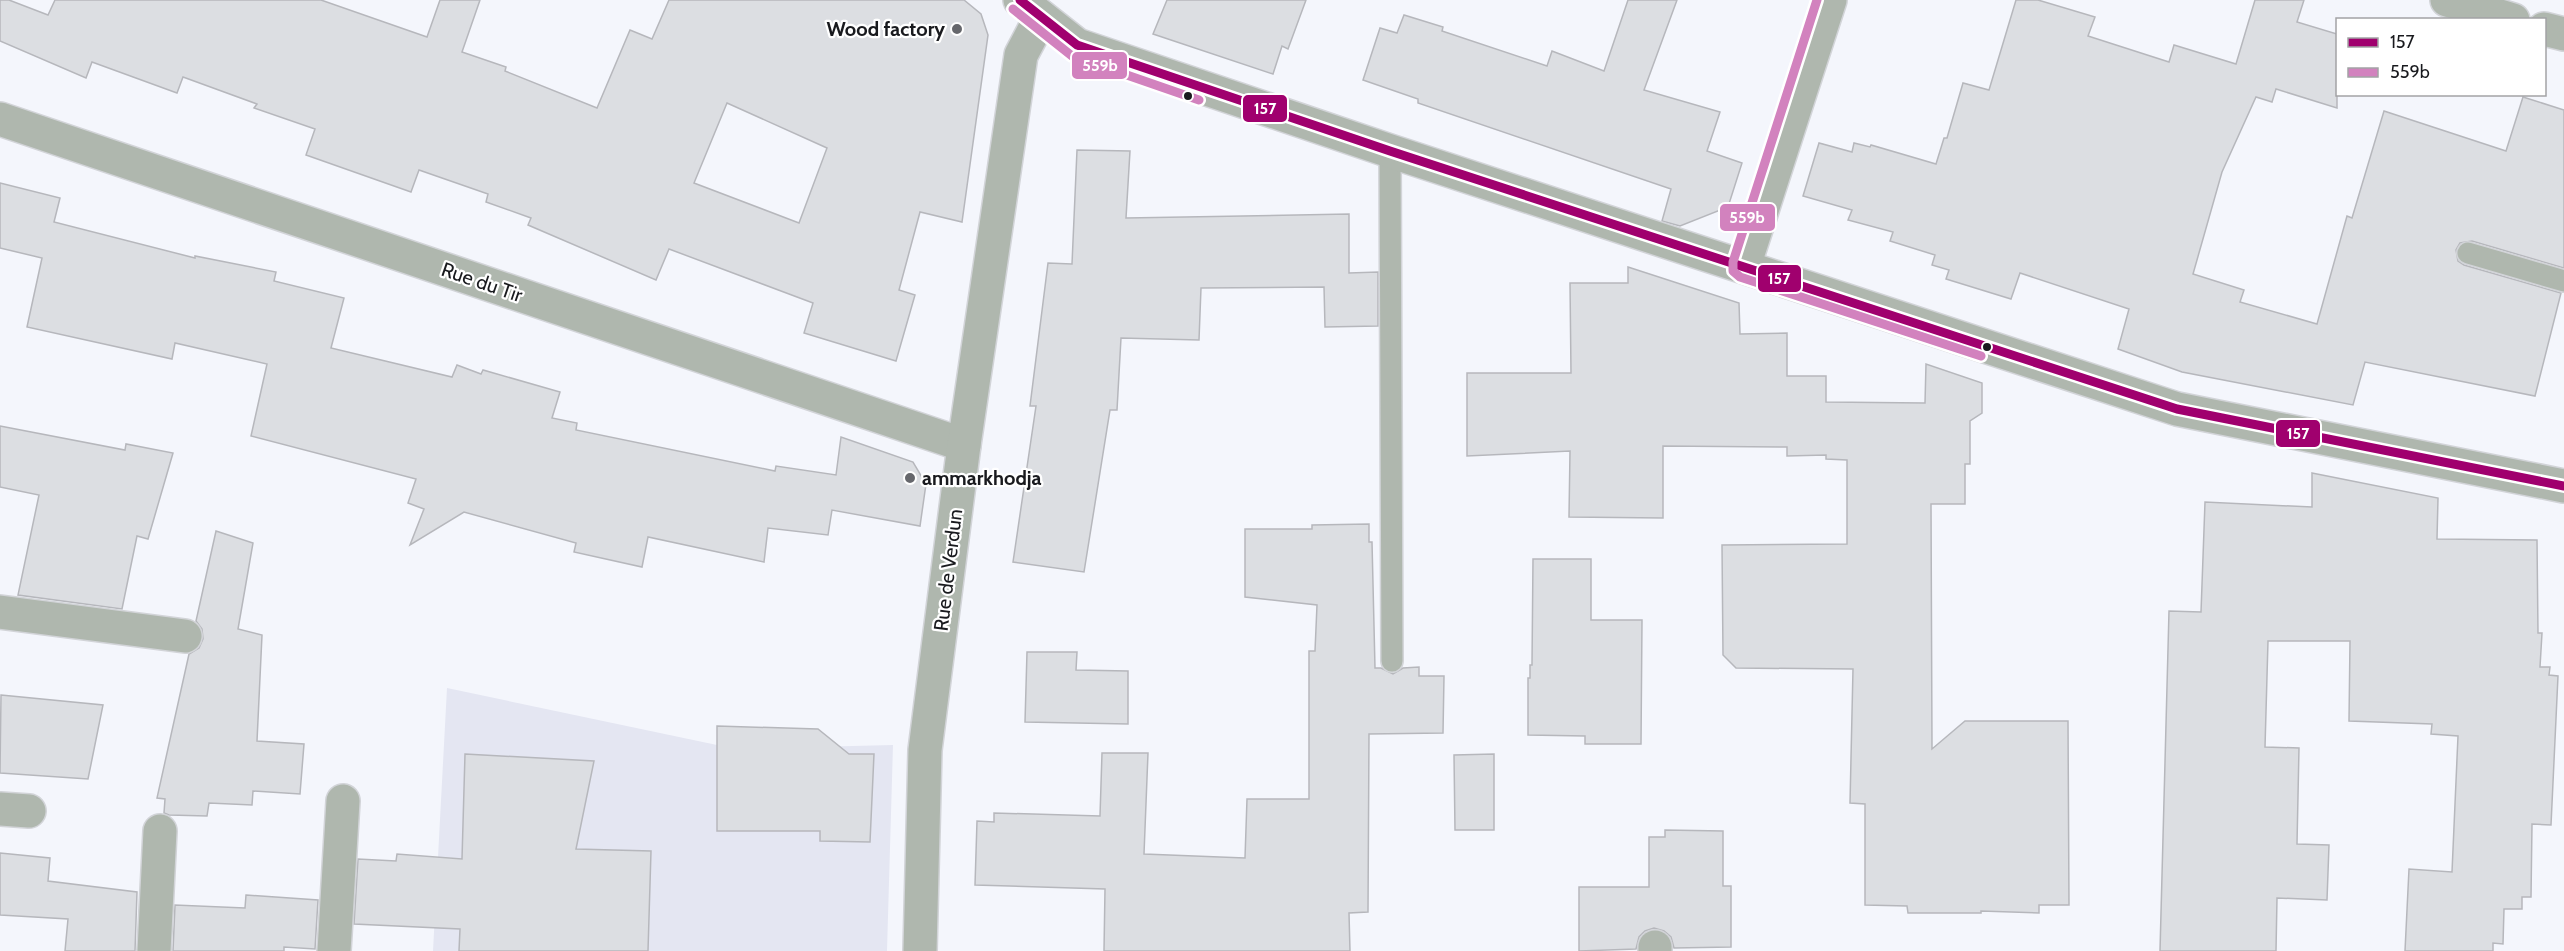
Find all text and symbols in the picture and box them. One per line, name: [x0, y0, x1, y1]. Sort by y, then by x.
place label: Wood factory: [826, 17, 945, 41]
legend: [2336, 18, 2546, 96]
marker: Wood factory: [950, 22, 964, 36]
text: 157: [2390, 31, 2415, 53]
line badge: 559b: [1071, 51, 1128, 80]
text: 559b: [1082, 56, 1118, 75]
text: 559b: [2390, 61, 2430, 83]
unlabelled marker: [1182, 90, 1194, 102]
line badge: 157: [1242, 94, 1288, 123]
text: 157: [1254, 99, 1277, 118]
line badge: 559b: [1719, 203, 1776, 232]
text: 559b: [1729, 208, 1765, 227]
street label: Rue du Tir: [438, 257, 526, 307]
line badge: 157: [1757, 264, 1802, 293]
text: 157: [1768, 269, 1791, 288]
unlabelled marker: [1981, 341, 1993, 353]
line badge: 157: [2275, 419, 2321, 448]
text: 157: [2287, 424, 2310, 443]
place label: ammarkhodja: [922, 466, 1042, 490]
marker: ammarkhodja: [903, 471, 917, 485]
street label: Rue de Verdun: [929, 508, 967, 632]

